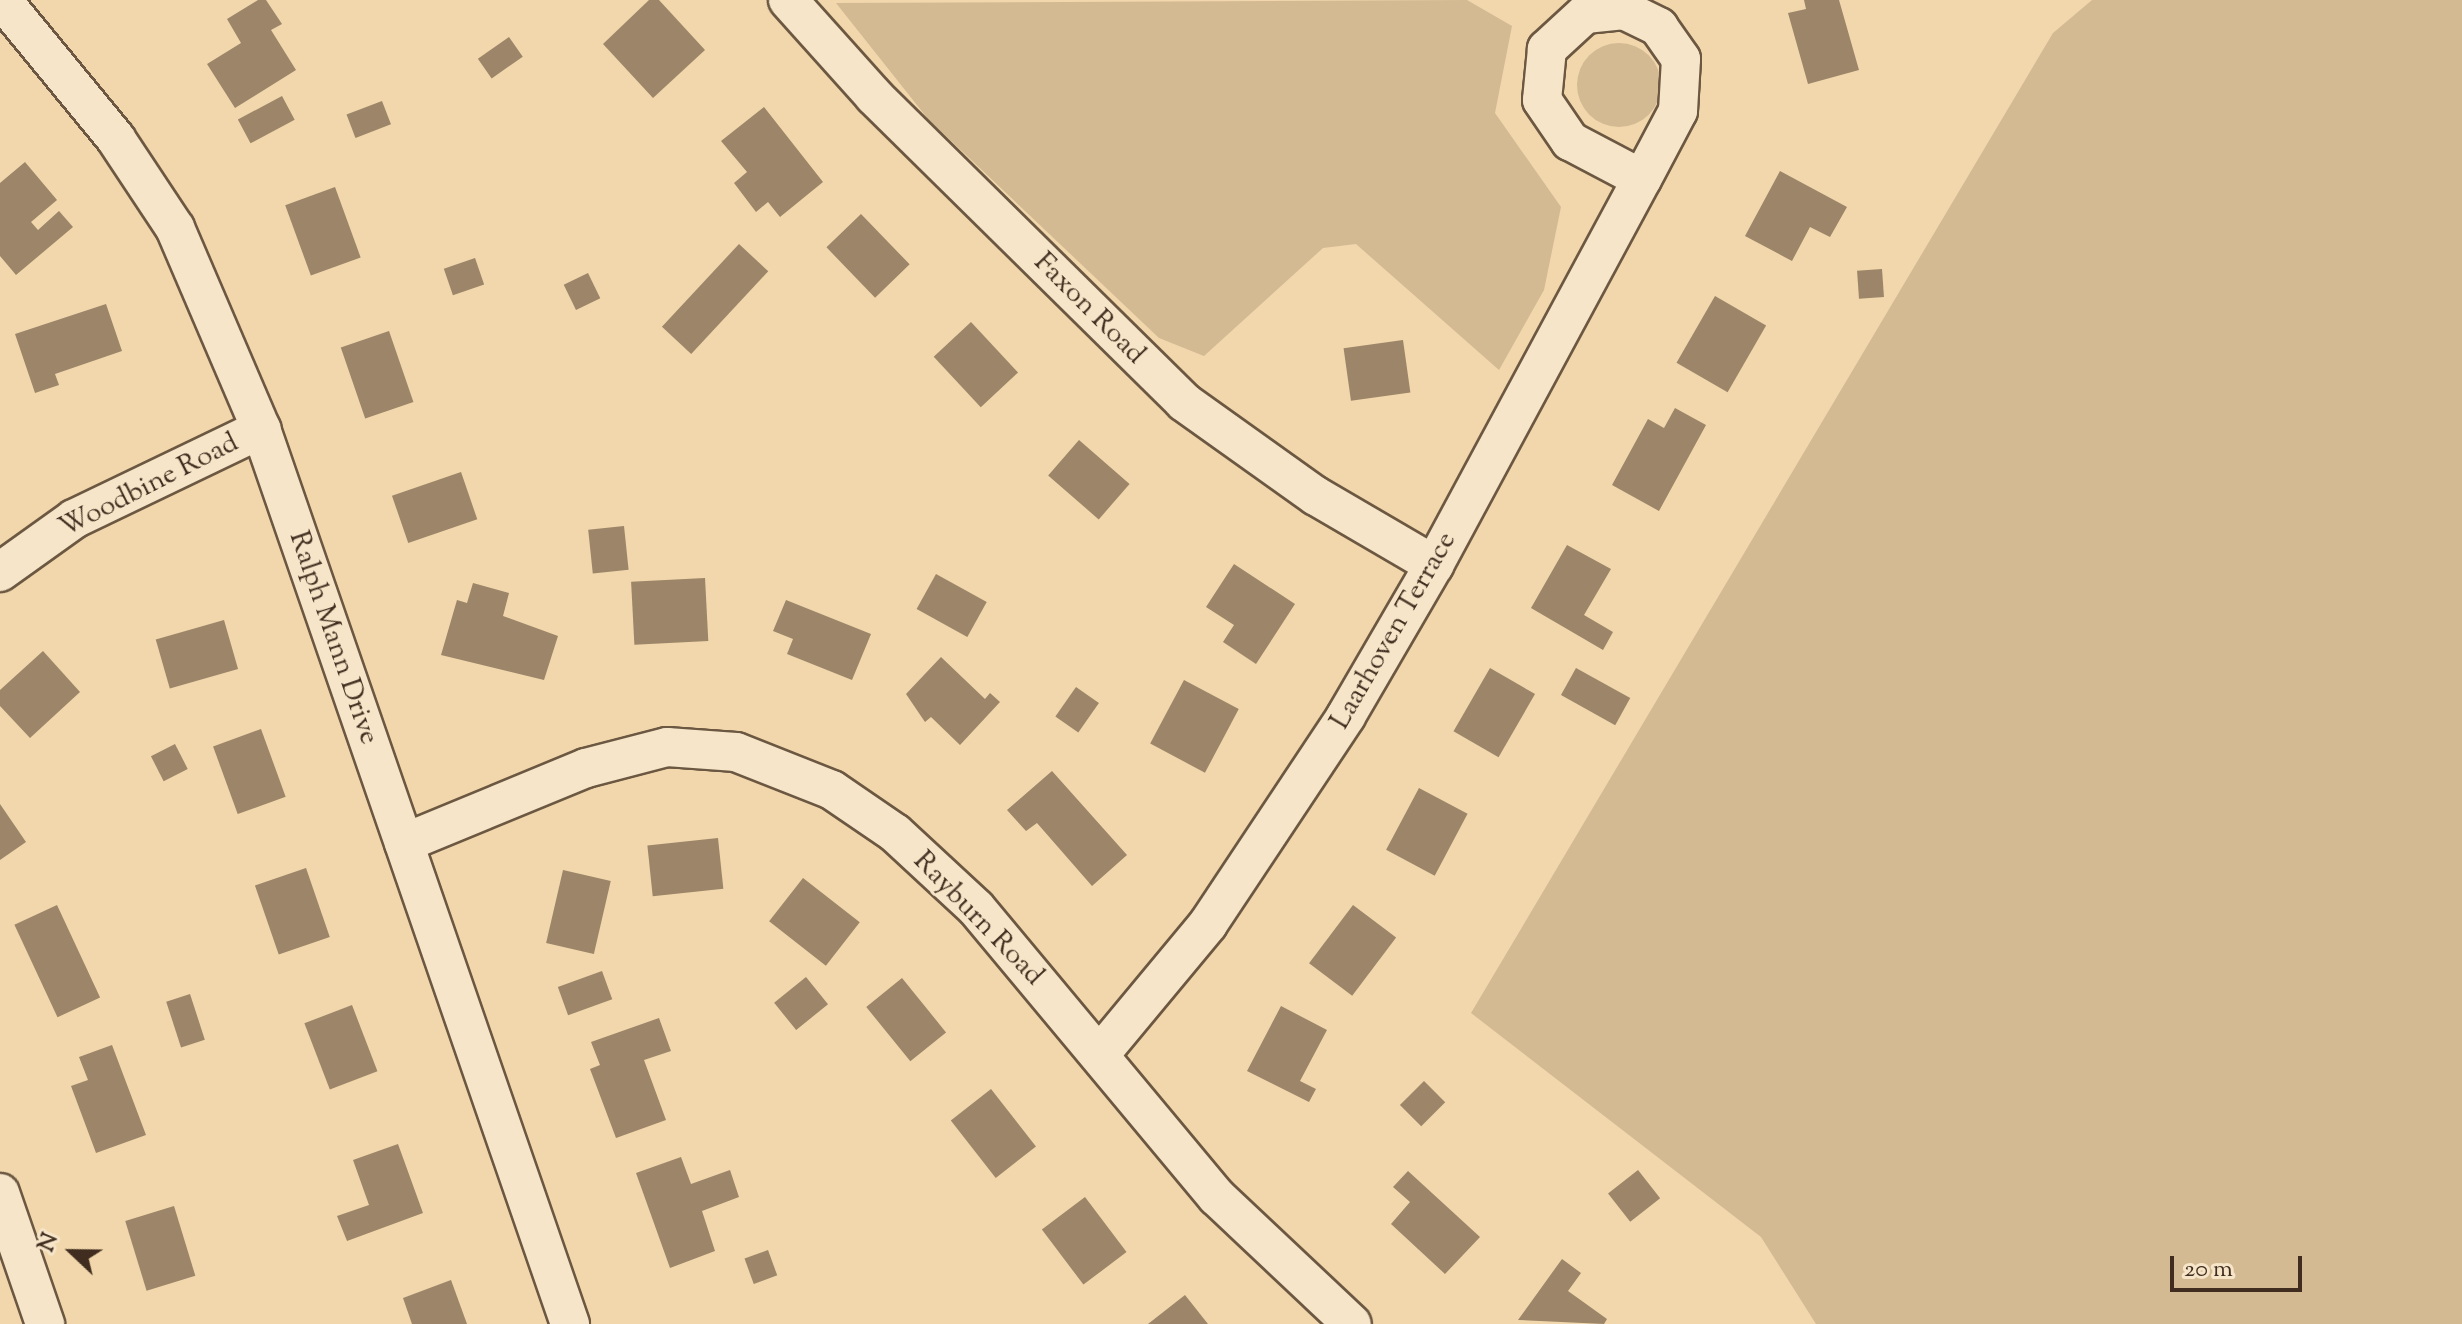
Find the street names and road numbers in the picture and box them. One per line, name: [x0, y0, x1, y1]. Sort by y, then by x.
street label: Faxon Road: [1026, 246, 1152, 372]
street label: Woodbine Road: [54, 426, 244, 546]
street label: Laarhoven Terrace: [1324, 526, 1464, 736]
street label: Ralph Mann Drive: [281, 527, 385, 749]
street label: Rayburn Road: [906, 845, 1050, 993]

